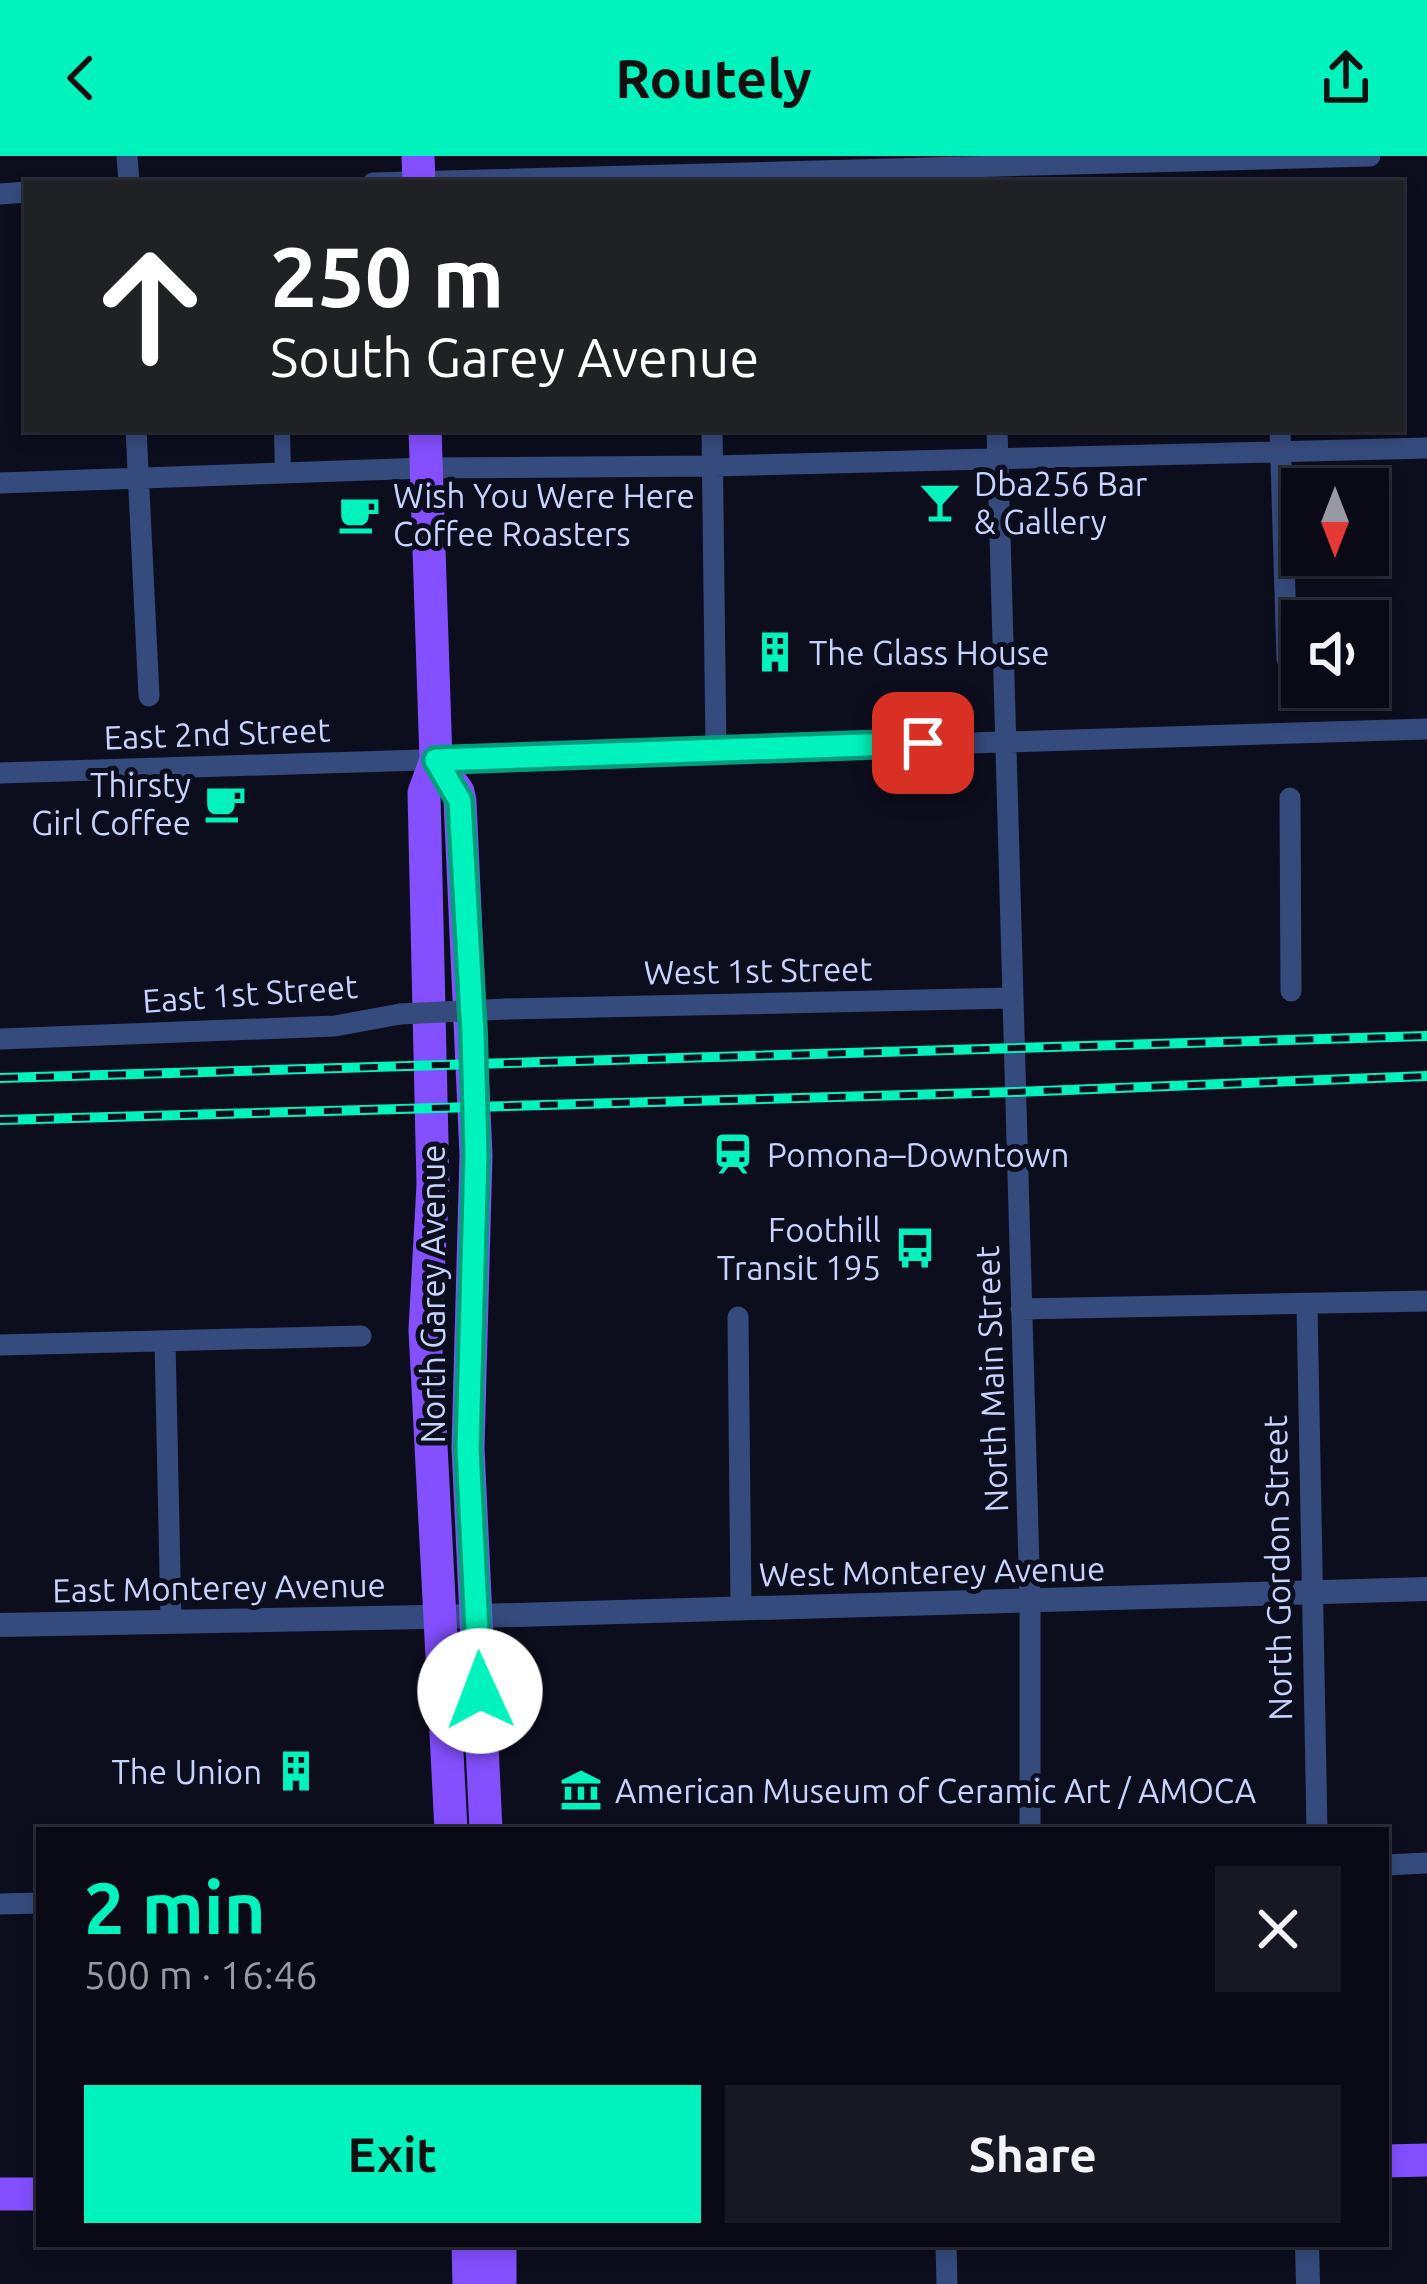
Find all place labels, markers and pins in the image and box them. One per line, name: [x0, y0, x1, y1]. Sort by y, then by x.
place label: Dba256 Bar & Gallery: [974, 465, 1148, 540]
place label: Wish You Were Here Coffee Roasters: [393, 477, 695, 552]
bar icon: Dba256 Bar & Gallery: [917, 479, 963, 525]
cafe icon: Wish You Were Here Coffee Roasters: [336, 491, 382, 537]
building icon: The Glass House: [752, 629, 798, 675]
place label: The Glass House: [809, 634, 1049, 671]
pin: [872, 692, 974, 794]
place label: Thirsty Girl Coffee: [31, 766, 191, 841]
cafe icon: Thirsty Girl Coffee: [202, 780, 248, 826]
station icon: Pomona–Downtown: [710, 1131, 756, 1177]
place label: Pomona–Downtown: [767, 1136, 1069, 1173]
place label: Foothill Transit 195: [717, 1211, 881, 1286]
bus stop icon: Foothill Transit 195: [892, 1225, 938, 1271]
building icon: The Union: [273, 1748, 319, 1794]
place label: The Union: [111, 1753, 262, 1790]
museum icon: American Museum of Ceramic Art / AMOCA: [558, 1767, 604, 1813]
place label: American Museum of Ceramic Art / AMOCA: [615, 1772, 1257, 1809]

